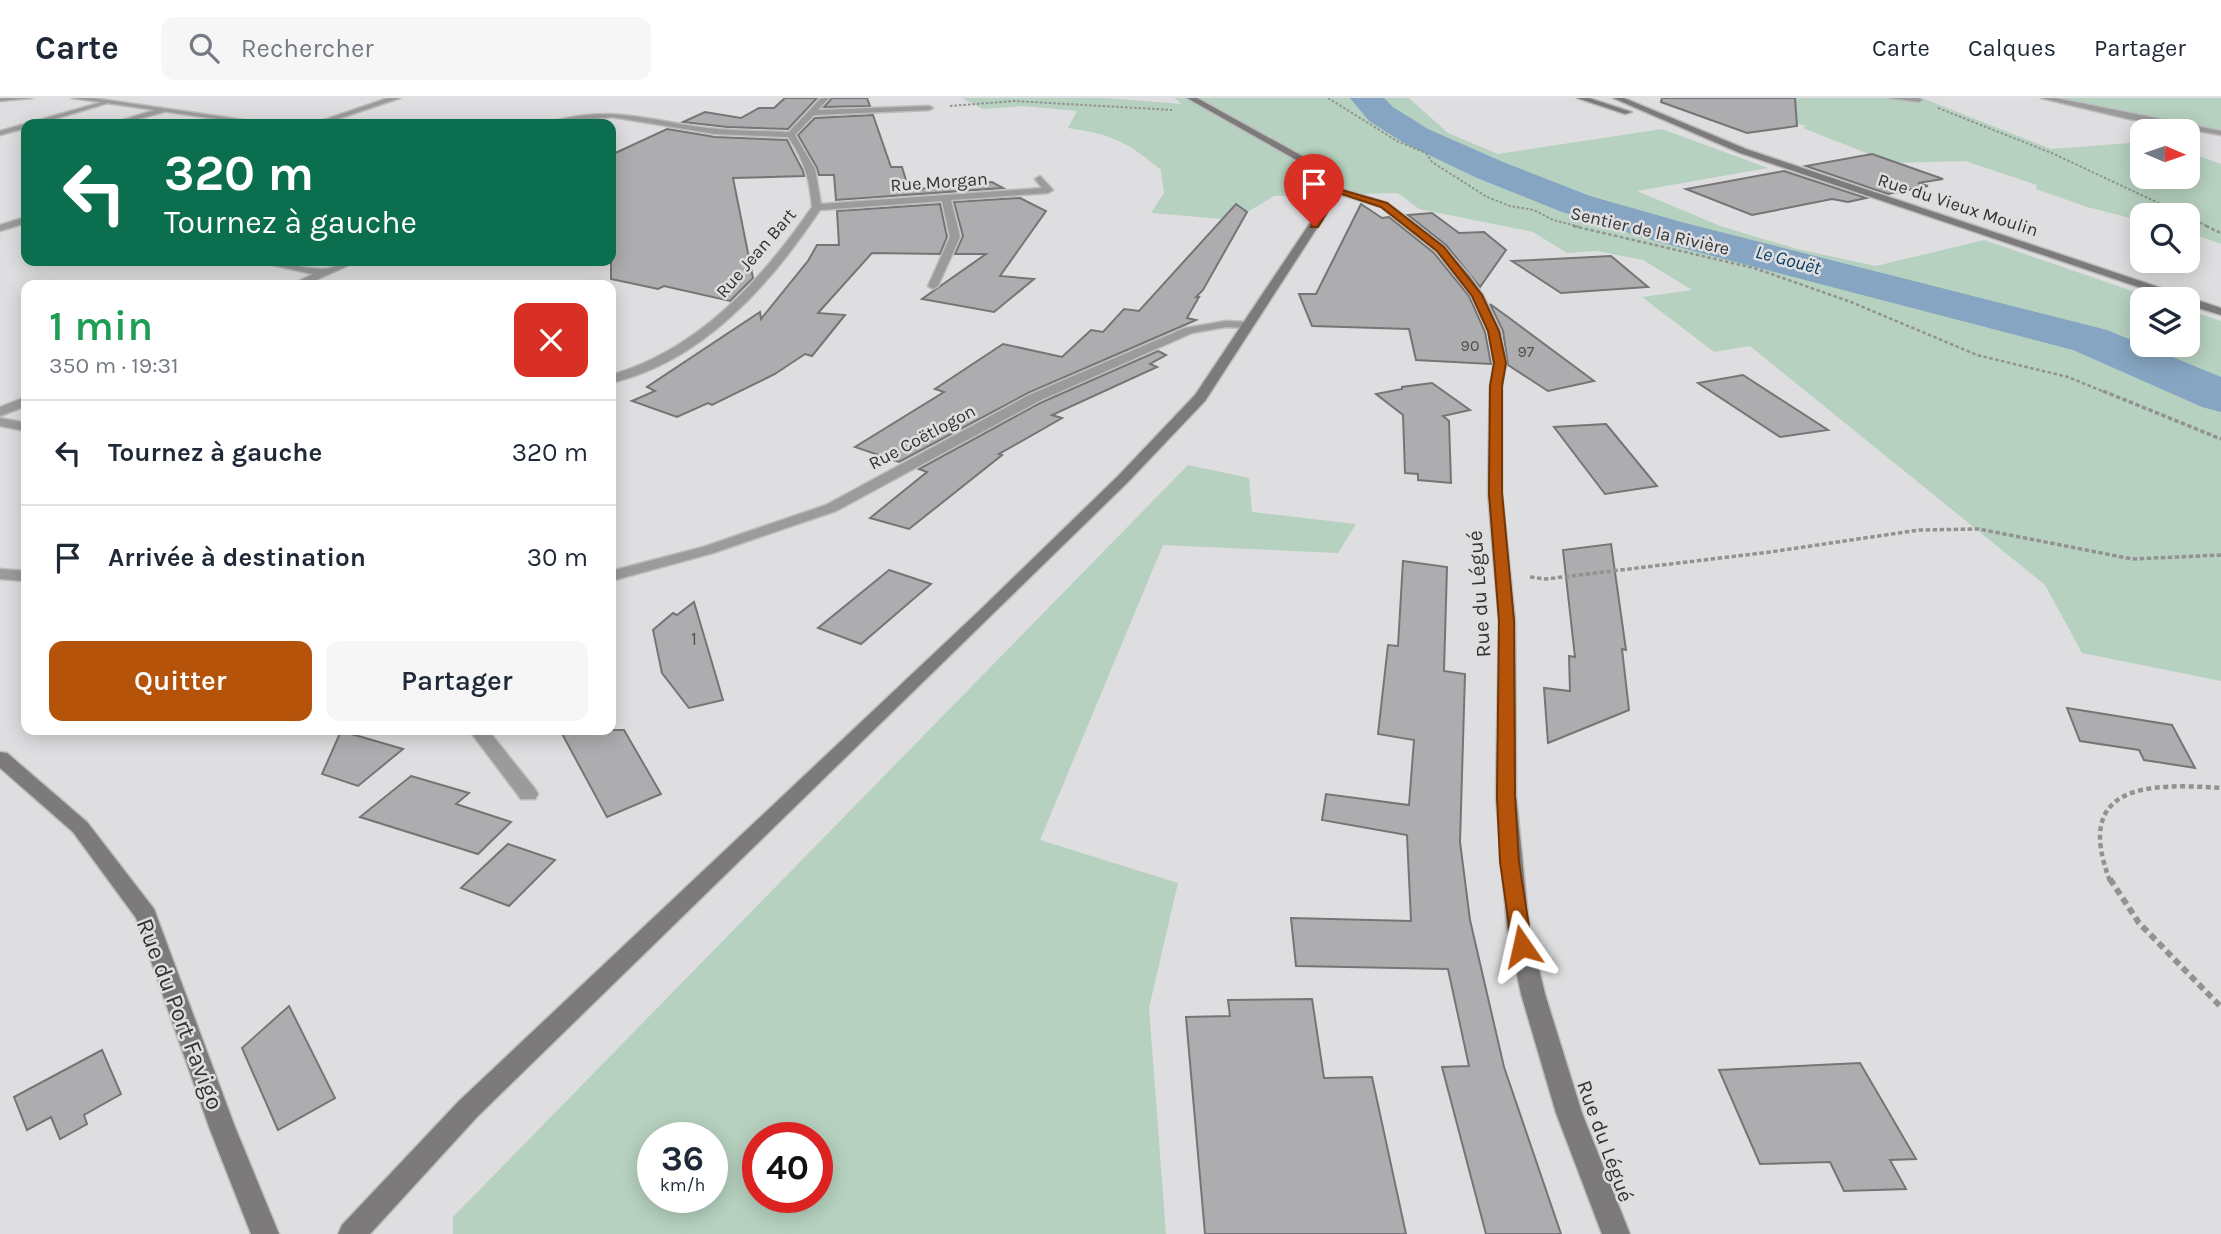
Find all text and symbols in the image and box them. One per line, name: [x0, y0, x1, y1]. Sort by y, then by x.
search box: [161, 17, 651, 80]
text: Carte: [35, 29, 119, 67]
icon: search: [185, 29, 223, 67]
text: Rechercher: [241, 33, 374, 64]
text: Carte: [1872, 34, 1930, 62]
text: Calques: [1968, 34, 2056, 62]
text: Partager: [2094, 34, 2186, 62]
north arrow: [2130, 119, 2200, 189]
map controls: [2130, 119, 2200, 357]
text: 320 m: [164, 145, 314, 202]
icon: left: [49, 147, 140, 238]
pin: [1284, 154, 1344, 226]
icon: arrive: [1295, 165, 1333, 203]
street label: Rue Morgan: [890, 168, 988, 196]
street label: Rue du Vieux Moulin: [1875, 169, 2041, 241]
street label: Sentier de la Rivière: [1568, 202, 1732, 260]
button: search: [2130, 203, 2200, 273]
text: Tournez à gauche: [164, 204, 417, 241]
street label: Rue Jean Bart: [711, 204, 801, 302]
water label: Le Gouët: [1753, 241, 1824, 279]
button: layers: [2130, 287, 2200, 357]
text: 1 min: [49, 301, 153, 351]
button: close: [514, 303, 588, 377]
house number: 90: [1461, 336, 1479, 355]
house number: 97: [1518, 342, 1535, 361]
text: 350 m · 19:31: [49, 352, 179, 379]
street label: Rue Coëtlogon: [865, 400, 979, 474]
icon: left: [49, 434, 87, 472]
text: Tournez à gauche: [108, 437, 322, 468]
text: 320 m: [512, 437, 588, 468]
street label: Rue du Légué: [1463, 530, 1495, 658]
icon: arrive: [49, 539, 87, 577]
text: Arrivée à destination: [108, 542, 366, 573]
text: 30 m: [527, 542, 588, 573]
house number: 1: [691, 628, 697, 650]
button: Quitter: [49, 641, 312, 721]
button: Partager: [326, 641, 588, 721]
position arrow: [1485, 909, 1559, 983]
street label: Rue du Port Favigo: [131, 914, 229, 1114]
street label: Rue du Légué: [1572, 1077, 1638, 1205]
speed limit sign: 40: [742, 1122, 833, 1213]
text: 36: [661, 1138, 704, 1179]
text: km/h: [660, 1174, 705, 1196]

